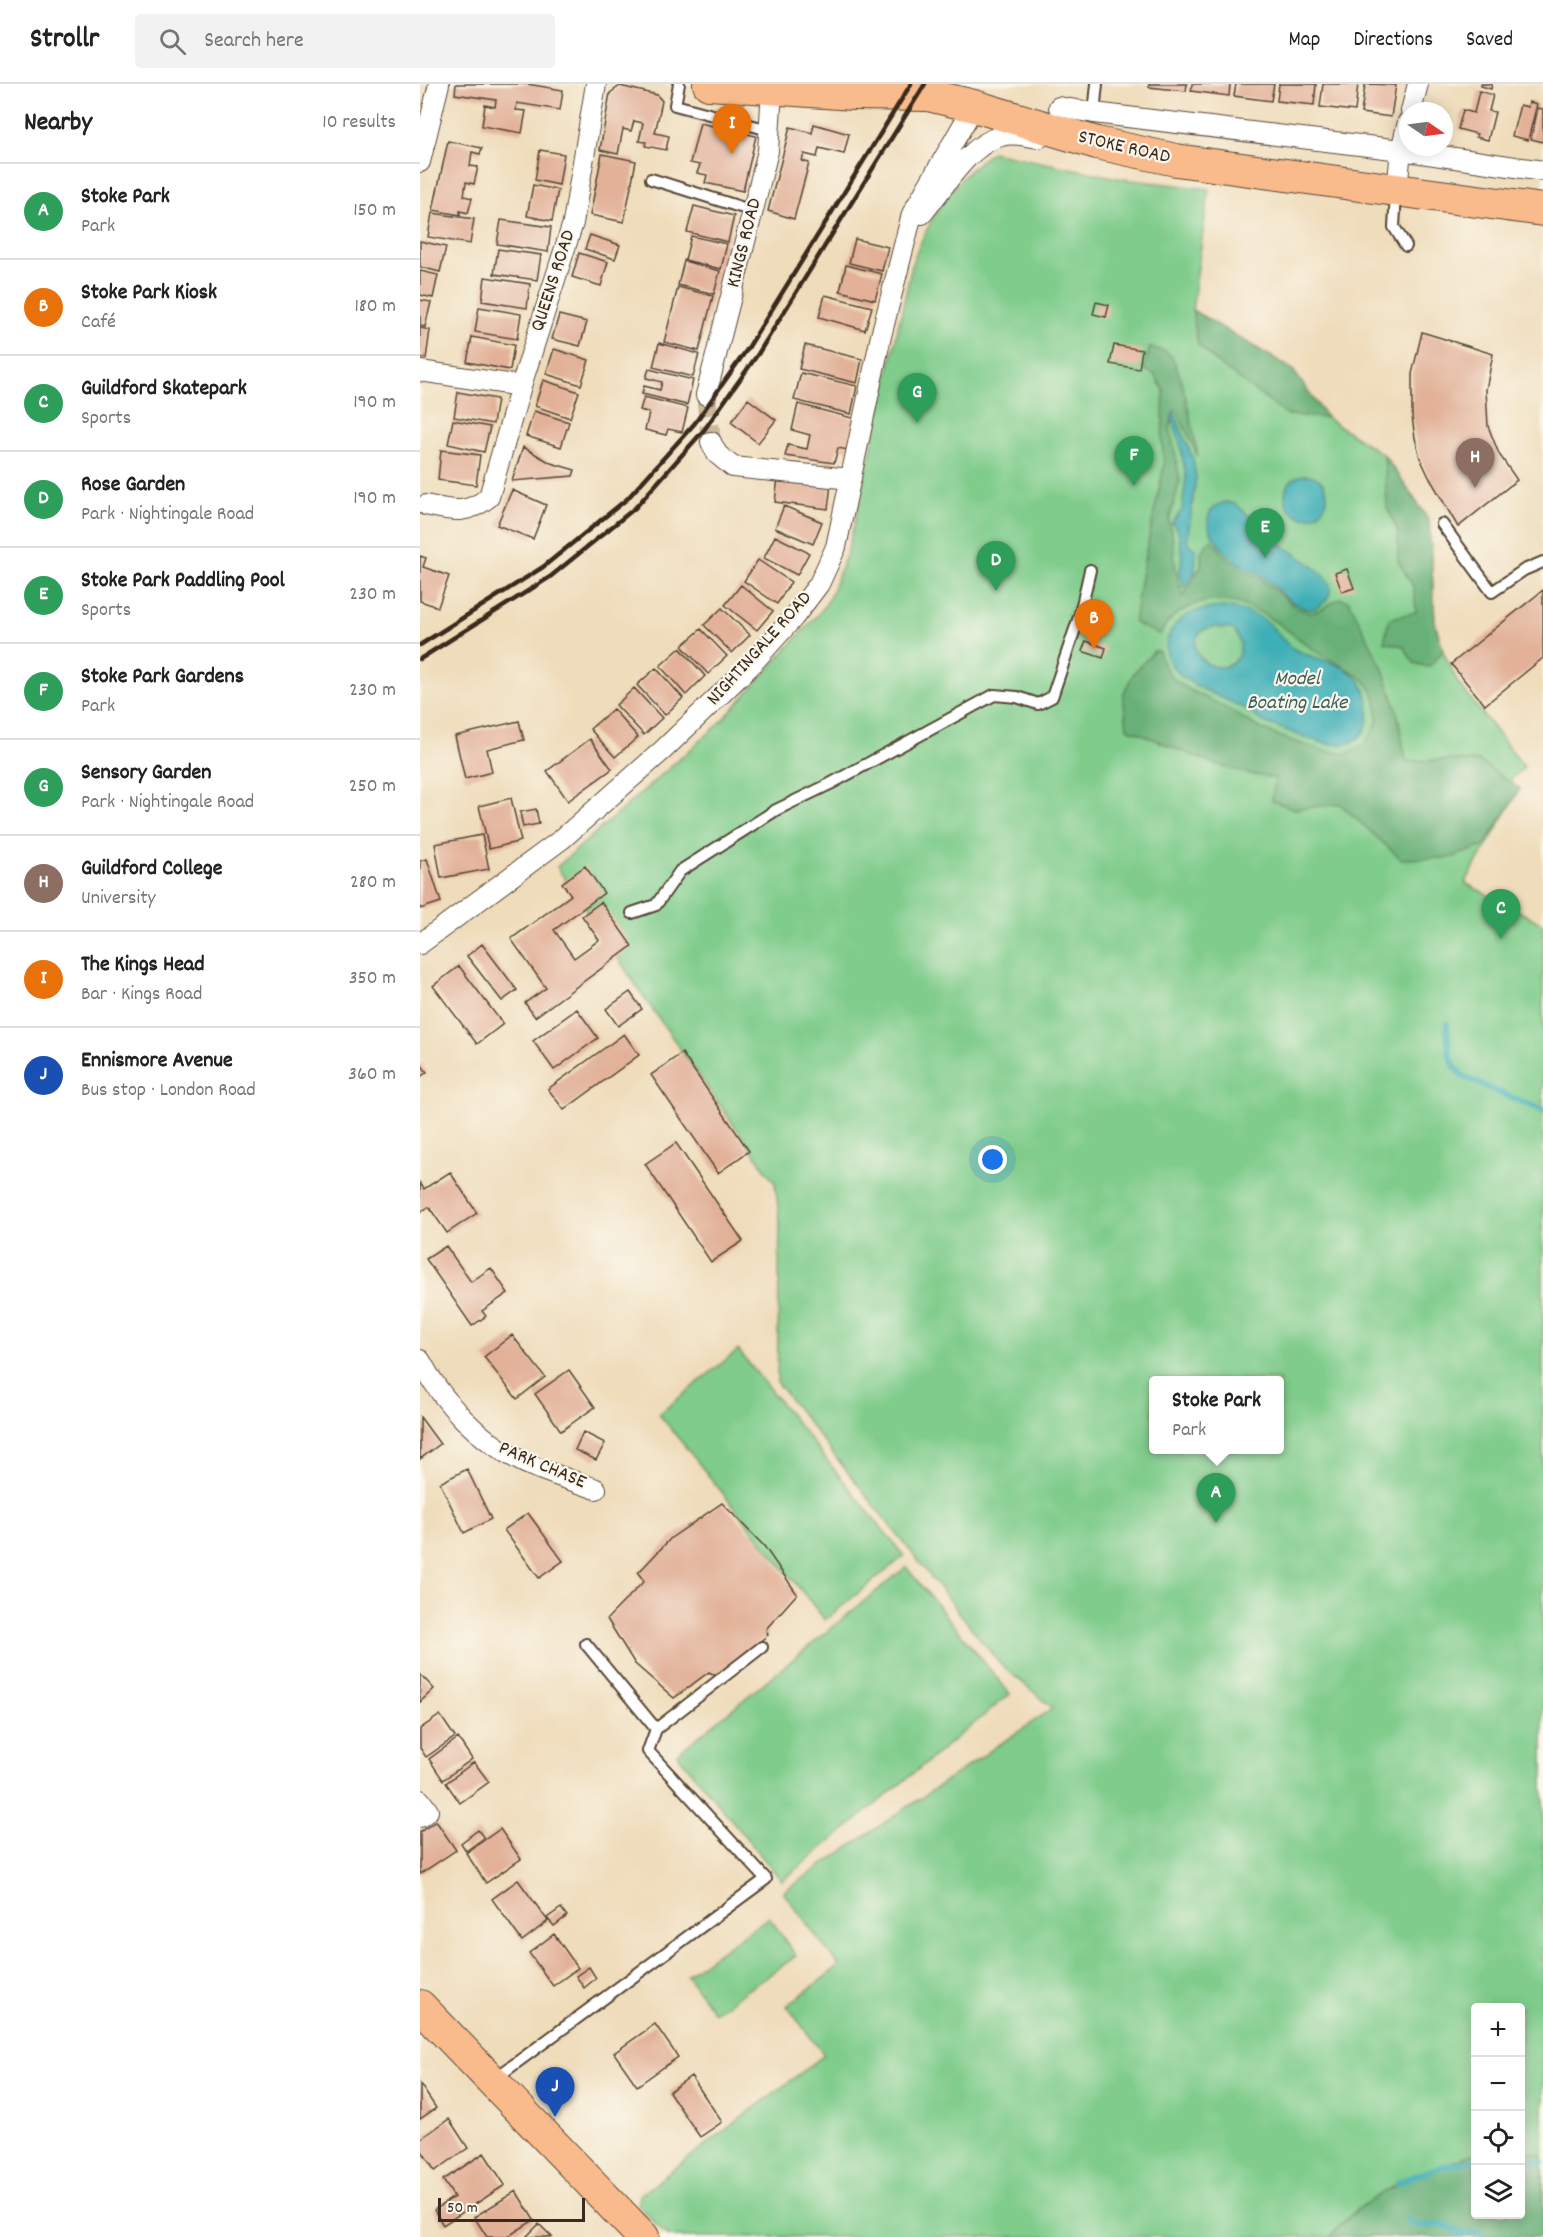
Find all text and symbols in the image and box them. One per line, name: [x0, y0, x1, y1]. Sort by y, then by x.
search box: [135, 14, 555, 68]
text: Strollr: [30, 21, 99, 61]
icon: search: [156, 25, 189, 58]
text: Search here: [204, 26, 304, 57]
text: Map: [1289, 26, 1320, 56]
text: Directions: [1353, 26, 1433, 56]
text: Saved: [1466, 26, 1513, 56]
north arrow: [1399, 102, 1453, 156]
pin: I: [712, 104, 752, 154]
text: Nearby: [24, 105, 92, 142]
text: 10 results: [322, 109, 396, 137]
street label: STOKE ROAD: [1075, 124, 1173, 172]
text: Stoke Park: [81, 182, 170, 213]
street label: KINGS ROAD: [720, 195, 770, 291]
text: A: [38, 197, 49, 225]
text: 150 m: [353, 197, 396, 225]
text: Park: [81, 213, 115, 241]
street label: QUEENS ROAD: [524, 227, 584, 335]
text: Stoke Park Kiosk: [81, 278, 217, 309]
text: B: [39, 293, 48, 321]
text: 180 m: [354, 293, 396, 321]
text: Café: [81, 309, 116, 337]
text: Guildford Skatepark: [81, 374, 247, 405]
pin: G: [898, 374, 936, 423]
text: C: [39, 389, 48, 417]
text: 190 m: [353, 389, 396, 417]
text: Sports: [81, 405, 131, 433]
pin: F: [1114, 436, 1154, 486]
pin: H: [1456, 438, 1494, 488]
text: Rose Garden: [81, 470, 185, 501]
text: D: [38, 485, 49, 513]
text: 190 m: [353, 485, 396, 513]
text: Park · Nightingale Road: [81, 501, 254, 529]
pin: E: [1246, 508, 1284, 558]
pin: D: [976, 542, 1016, 591]
text: Stoke Park Paddling Pool: [81, 566, 285, 597]
text: E: [39, 581, 48, 609]
text: 230 m: [349, 581, 396, 609]
street label: NIGHTINGALE ROAD: [701, 585, 819, 713]
text: Sports: [81, 597, 131, 625]
pin: B: [1074, 600, 1114, 649]
text: Stoke Park Gardens: [81, 662, 244, 693]
water label: Model Boating Lake: [1247, 665, 1349, 719]
text: F: [39, 677, 48, 705]
text: 230 m: [349, 677, 396, 705]
text: Park: [81, 693, 115, 721]
text: Sensory Garden: [81, 758, 211, 789]
text: G: [38, 773, 49, 801]
text: 250 m: [349, 773, 396, 801]
text: Park · Nightingale Road: [81, 789, 254, 817]
text: Guildford College: [81, 854, 222, 885]
text: H: [38, 869, 49, 897]
text: 280 m: [350, 869, 396, 897]
text: University: [81, 885, 156, 913]
pin: C: [1482, 890, 1520, 939]
text: The Kings Head: [81, 950, 204, 981]
text: I: [40, 965, 47, 993]
text: 350 m: [349, 965, 396, 993]
text: Bar · Kings Road: [81, 981, 202, 1009]
text: Ennismore Avenue: [81, 1046, 233, 1077]
text: J: [40, 1061, 47, 1089]
text: 360 m: [348, 1061, 396, 1089]
text: Bus stop · London Road: [81, 1077, 256, 1105]
your location: [978, 1145, 1007, 1174]
popup: [1149, 1376, 1284, 1454]
text: Stoke Park: [1172, 1386, 1261, 1417]
text: Park: [1172, 1417, 1206, 1445]
street label: PARK CHASE: [494, 1435, 590, 1497]
pin: A: [1196, 1474, 1236, 1523]
map controls: [1471, 2003, 1525, 2219]
button: +: [1471, 2003, 1525, 2057]
button: −: [1471, 2057, 1525, 2111]
pin: J: [536, 2068, 574, 2117]
button: locate: [1471, 2111, 1525, 2165]
button: layers: [1471, 2165, 1525, 2219]
scale bar: [438, 2195, 585, 2222]
text: 50 m: [447, 2197, 478, 2220]

